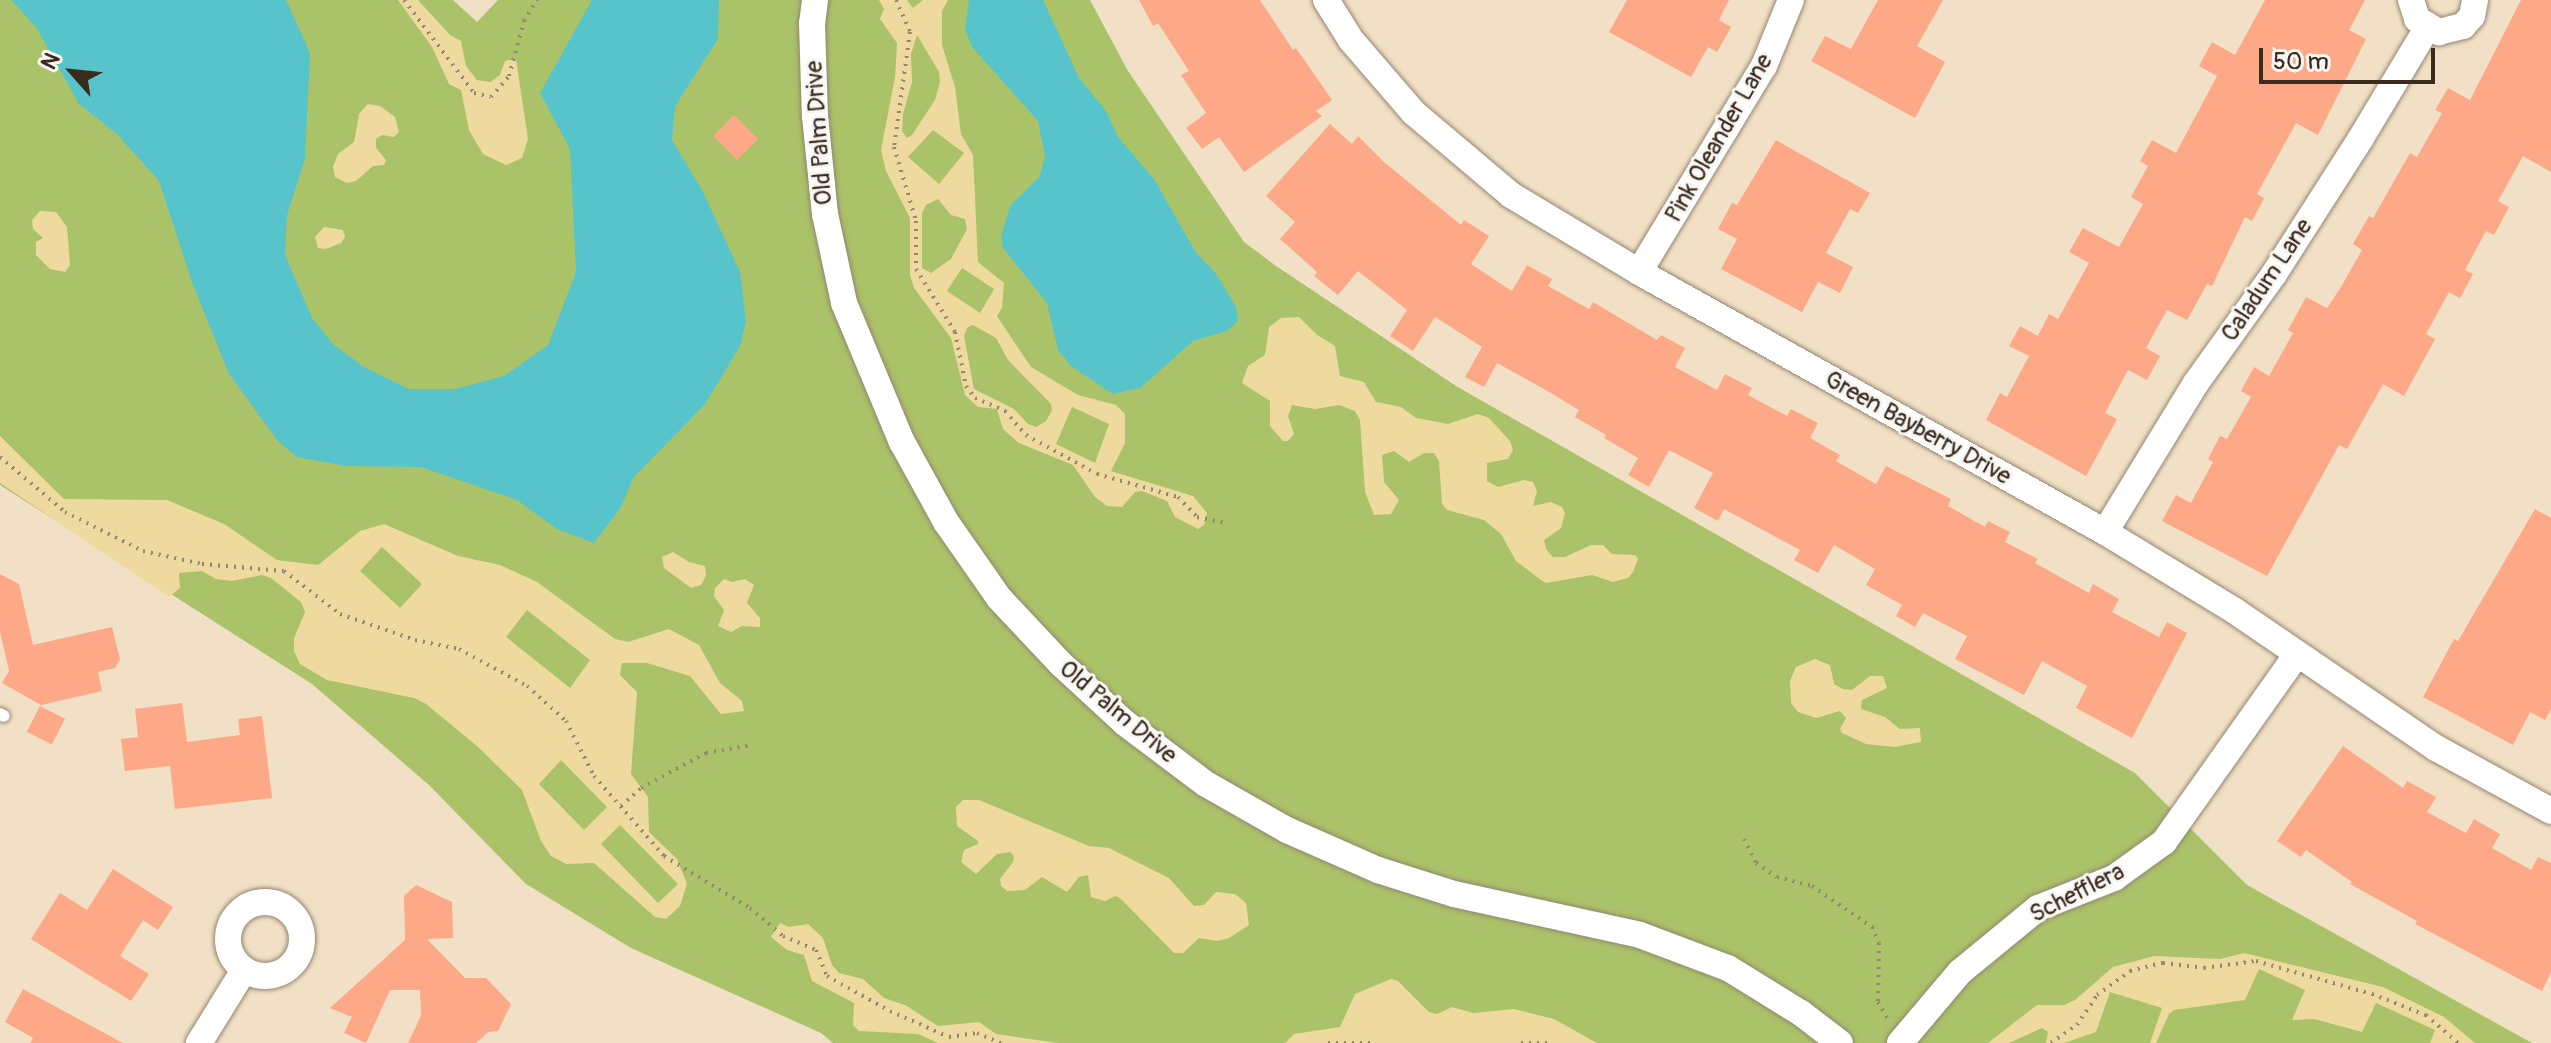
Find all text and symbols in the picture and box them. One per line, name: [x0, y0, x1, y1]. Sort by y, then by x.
north arrow: [32, 32, 112, 112]
scale bar: [2263, 32, 2439, 82]
text: 50 m: [2273, 47, 2329, 76]
text: N: [35, 48, 66, 74]
street label: Pink Oleander Lane: [1659, 49, 1779, 227]
street label: Old Palm Drive: [800, 60, 838, 206]
street label: Caladum Lane: [2215, 213, 2319, 347]
street label: Green Bayberry Drive: [1820, 365, 2016, 491]
street label: Old Palm Drive: [1053, 654, 1183, 770]
street label: Schefflera: [2025, 857, 2129, 929]

